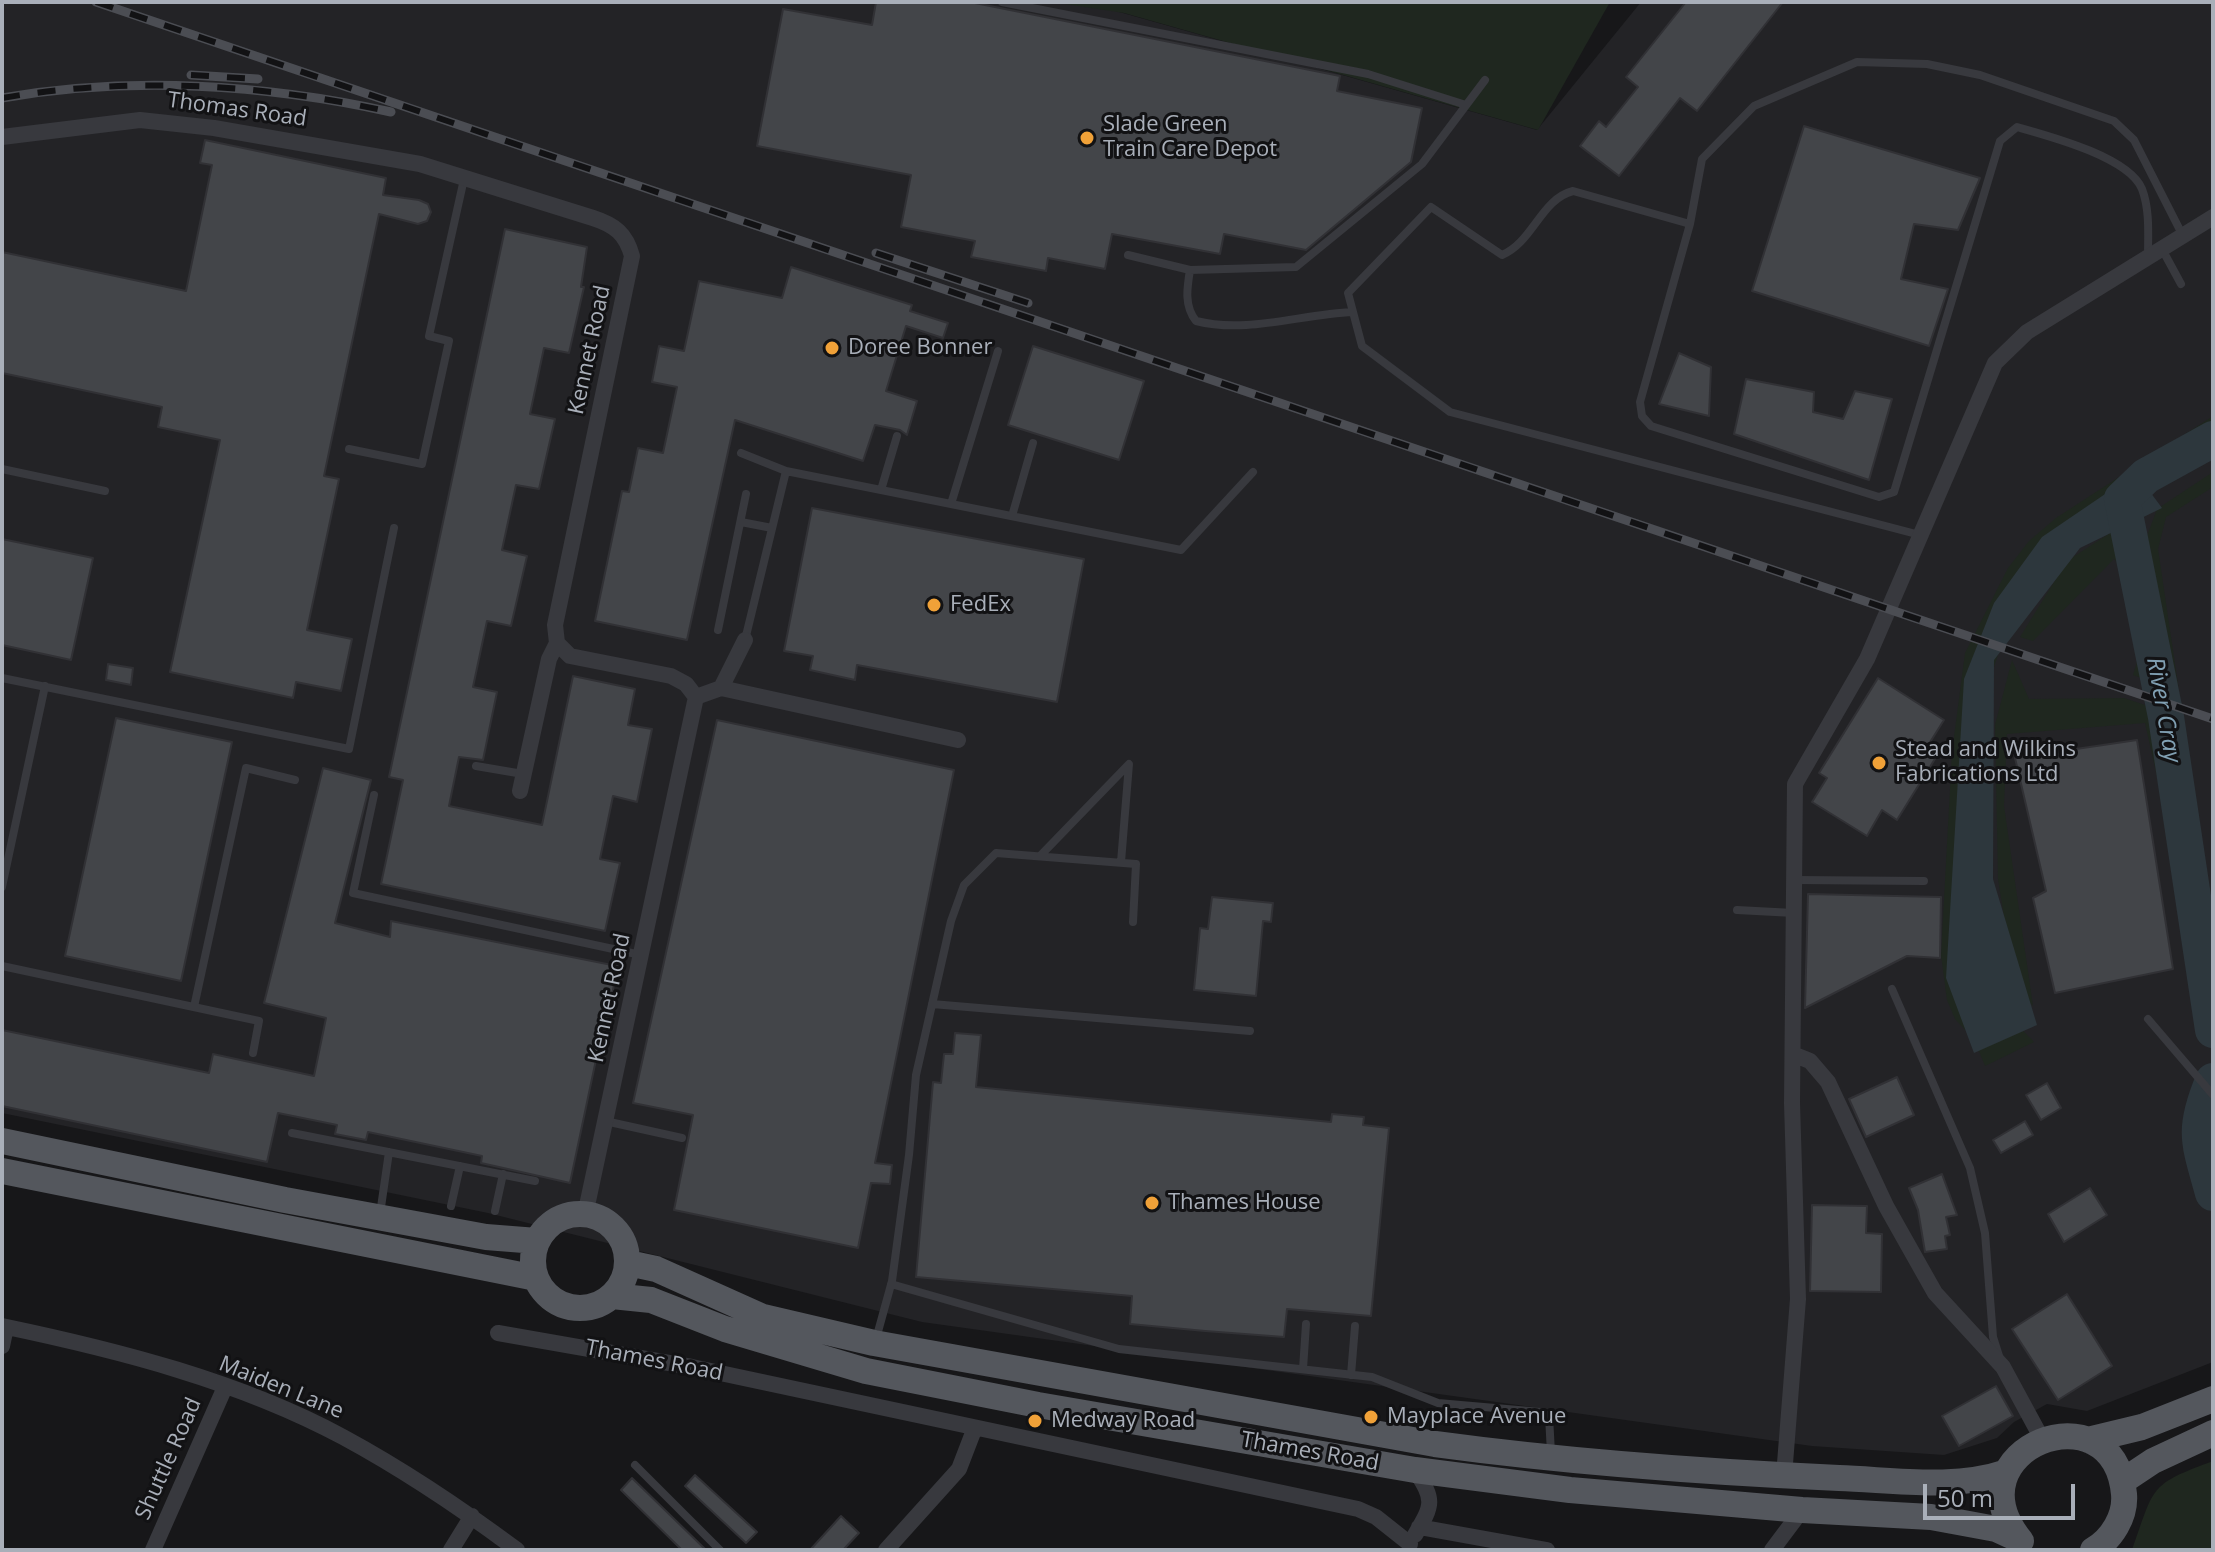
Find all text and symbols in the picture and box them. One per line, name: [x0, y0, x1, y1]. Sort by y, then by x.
street label: Thomas Road: [166, 87, 308, 133]
place label: Slade Green Train Care Depot: [1103, 112, 1277, 164]
marker: Slade Green Train Care Depot: [1078, 129, 1096, 147]
street label: Kennet Road: [563, 283, 617, 417]
place label: Doree Bonner: [848, 335, 992, 361]
marker: Doree Bonner: [823, 339, 841, 357]
place label: FedEx: [950, 592, 1011, 618]
marker: FedEx: [925, 596, 943, 614]
water label: River Cray: [2140, 655, 2186, 765]
place label: Stead and Wilkins Fabrications Ltd: [1895, 737, 2076, 788]
marker: Stead and Wilkins Fabrications Ltd: [1870, 754, 1888, 772]
street label: Kennet Road: [583, 931, 637, 1065]
place label: Thames House: [1168, 1190, 1321, 1216]
marker: Thames House: [1143, 1194, 1161, 1212]
street label: Thames Road: [583, 1335, 725, 1387]
street label: Maiden Lane: [215, 1351, 347, 1425]
street label: Shuttle Road: [130, 1394, 208, 1524]
place label: Mayplace Avenue: [1387, 1404, 1566, 1430]
place label: Medway Road: [1051, 1408, 1195, 1434]
marker: Mayplace Avenue: [1362, 1408, 1380, 1426]
marker: Medway Road: [1026, 1412, 1044, 1430]
street label: Thames Road: [1239, 1427, 1381, 1477]
scale bar: [1927, 1468, 2079, 1518]
text: 50 m: [1937, 1481, 1993, 1514]

